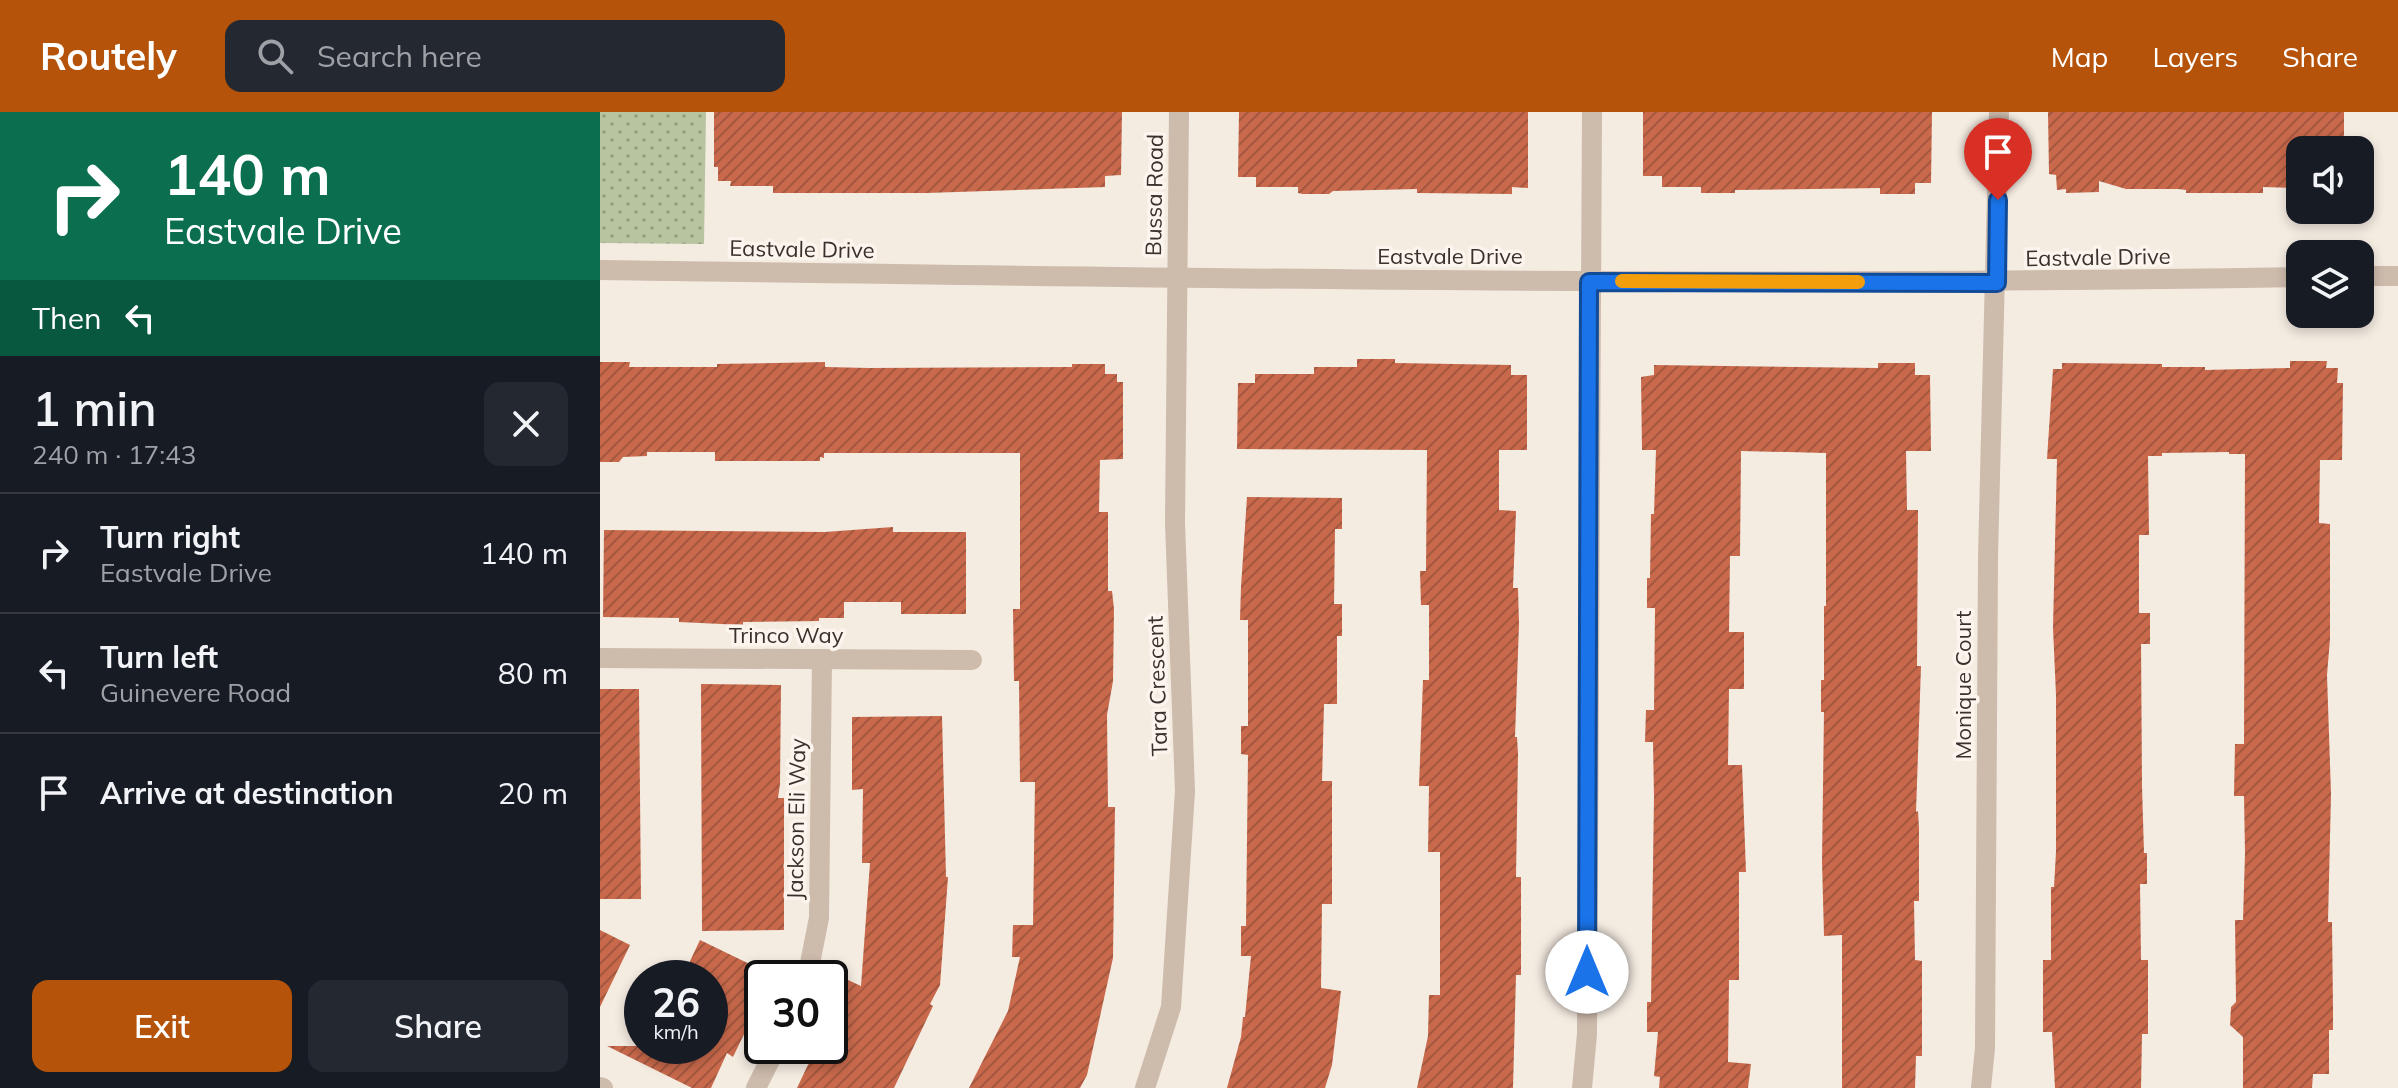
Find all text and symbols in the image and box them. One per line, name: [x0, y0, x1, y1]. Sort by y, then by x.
search box: [225, 20, 785, 92]
text: Routely: [40, 32, 177, 80]
icon: search: [253, 34, 297, 78]
text: Search here: [317, 37, 482, 75]
text: Map: [2051, 39, 2108, 74]
text: Layers: [2152, 39, 2238, 74]
text: Share: [2282, 39, 2358, 74]
pin: [1964, 118, 2032, 200]
icon: arrive: [1976, 130, 2020, 174]
street label: Bussa Road: [1139, 134, 1169, 256]
map controls: [2286, 136, 2374, 328]
button: sound: [2286, 136, 2374, 224]
text: 140 m: [164, 139, 331, 209]
icon: right: [32, 144, 136, 248]
text: Eastvale Drive: [164, 208, 402, 253]
street label: Eastvale Drive: [729, 234, 875, 264]
button: layers: [2286, 240, 2374, 328]
street label: Eastvale Drive: [1377, 242, 1523, 270]
street label: Eastvale Drive: [2025, 242, 2171, 272]
icon: left: [118, 296, 162, 340]
text: Then: [32, 299, 102, 337]
text: 1 min: [32, 378, 157, 438]
button: close: [484, 382, 568, 466]
text: 240 m · 17:43: [32, 438, 196, 471]
text: Turn right: [100, 518, 240, 556]
icon: right: [32, 531, 76, 575]
text: 140 m: [480, 534, 568, 572]
text: Eastvale Drive: [100, 556, 272, 589]
street label: Monique Court: [1949, 610, 1977, 759]
street label: Tara Crescent: [1141, 615, 1173, 757]
street label: Trinco Way: [729, 621, 844, 649]
text: Turn left: [100, 638, 218, 676]
icon: left: [32, 651, 76, 695]
text: 80 m: [498, 654, 568, 692]
text: Guinevere Road: [100, 676, 291, 709]
street label: Jackson Eli Way: [781, 738, 811, 900]
icon: arrive: [32, 771, 76, 815]
text: Arrive at destination: [100, 774, 394, 812]
text: 20 m: [498, 774, 568, 812]
position arrow: [1545, 930, 1629, 1014]
speed limit sign: 30: [744, 960, 848, 1064]
text: 26: [652, 977, 700, 1027]
button: Exit: [32, 980, 292, 1072]
button: Share: [308, 980, 568, 1072]
text: km/h: [653, 1019, 699, 1044]

